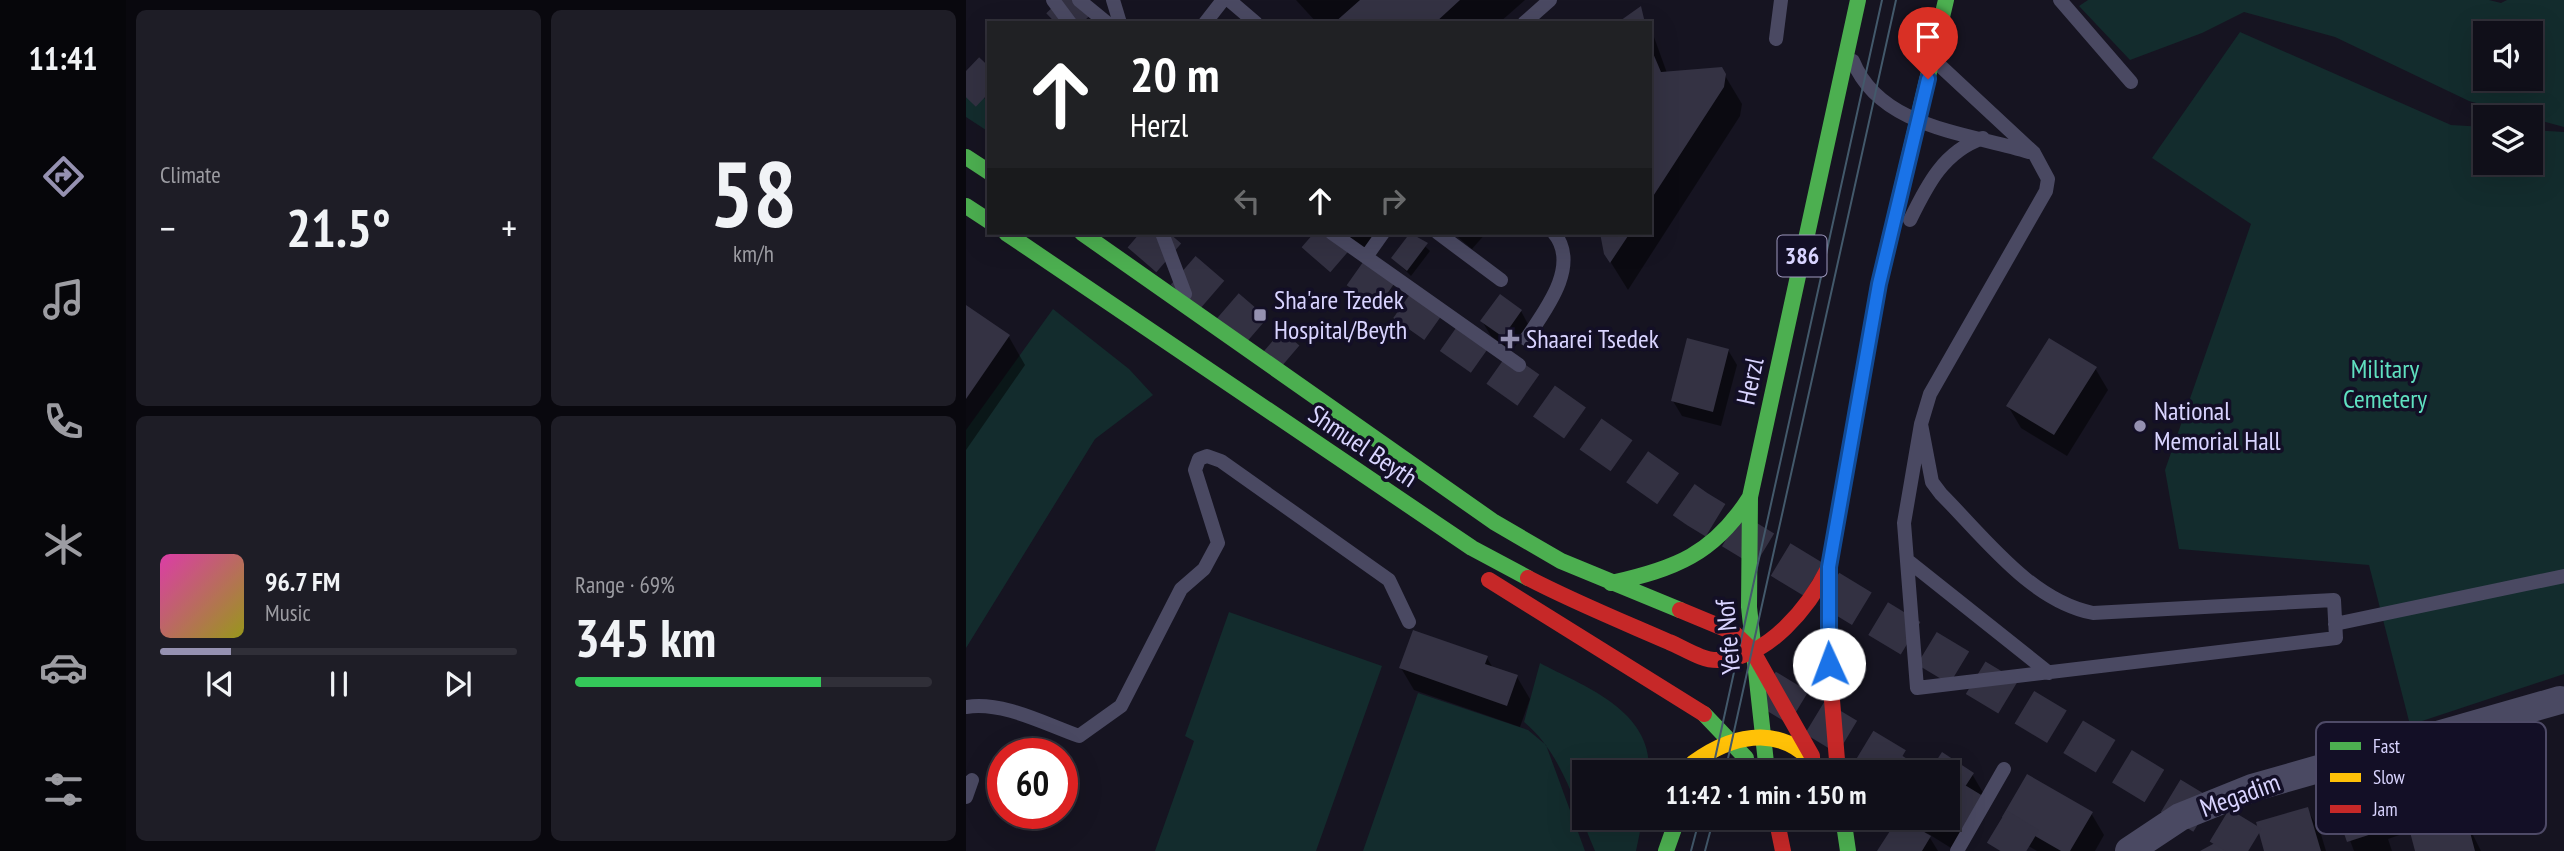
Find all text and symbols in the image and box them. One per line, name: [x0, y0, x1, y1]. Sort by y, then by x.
pin: [1898, 7, 1958, 79]
icon: arrive: [1909, 18, 1947, 56]
map controls: [2473, 21, 2543, 175]
button: sound: [2473, 21, 2543, 91]
text: 11:41: [28, 37, 98, 79]
text: 20 m: [1130, 42, 1219, 106]
icon: ahead: [1015, 49, 1106, 140]
text: Herzl: [1130, 104, 1188, 146]
button: layers: [2473, 105, 2543, 175]
text: 58: [710, 134, 797, 252]
icon: directions: [39, 152, 88, 201]
text: Climate: [160, 160, 221, 189]
icon: left: [1228, 182, 1266, 220]
icon: ahead: [1301, 182, 1339, 220]
icon: right: [1374, 182, 1412, 220]
text: 21.5°: [286, 194, 391, 261]
text: −: [160, 203, 176, 252]
text: +: [501, 203, 517, 252]
road number: 386: [1778, 235, 1826, 276]
text: km/h: [733, 239, 774, 268]
icon: music: [39, 275, 88, 324]
place label: Sha'are Tzedek Hospital/Beyth: [1274, 283, 1407, 346]
marker: Sha'are Tzedek Hospital/Beyth: [1252, 307, 1268, 323]
place label: Shaarei Tsedek: [1526, 322, 1659, 355]
marker: Shaarei Tsedek: [1500, 329, 1520, 349]
park label: Military Cemetery: [2343, 352, 2427, 415]
street label: Herzl: [1728, 354, 1771, 407]
place label: National Memorial Hall: [2154, 394, 2281, 457]
icon: phone: [39, 397, 88, 446]
street label: Shmuel Beyth: [1303, 397, 1424, 494]
marker: National Memorial Hall: [2132, 418, 2148, 434]
icon: climate: [39, 520, 88, 569]
text: 96.7 FM: [265, 565, 340, 598]
text: Range · 69%: [575, 570, 675, 599]
street label: Yefe Nof: [1708, 597, 1747, 676]
text: Music: [265, 598, 311, 627]
text: 345 km: [575, 604, 716, 671]
position arrow: [1792, 627, 1866, 701]
icon: car: [39, 643, 88, 692]
icon: previous: [201, 665, 239, 703]
icon: pause: [320, 665, 358, 703]
icon: next: [439, 665, 477, 703]
legend: [2316, 722, 2546, 834]
text: Fast: [2373, 734, 2401, 758]
speed limit sign: 60: [987, 738, 1078, 829]
icon: filters: [39, 765, 88, 814]
street label: Megadim: [2195, 765, 2284, 824]
text: Slow: [2373, 765, 2406, 789]
text: 11:42 · 1 min · 150 m: [1666, 778, 1866, 811]
text: Jam: [2372, 797, 2398, 821]

